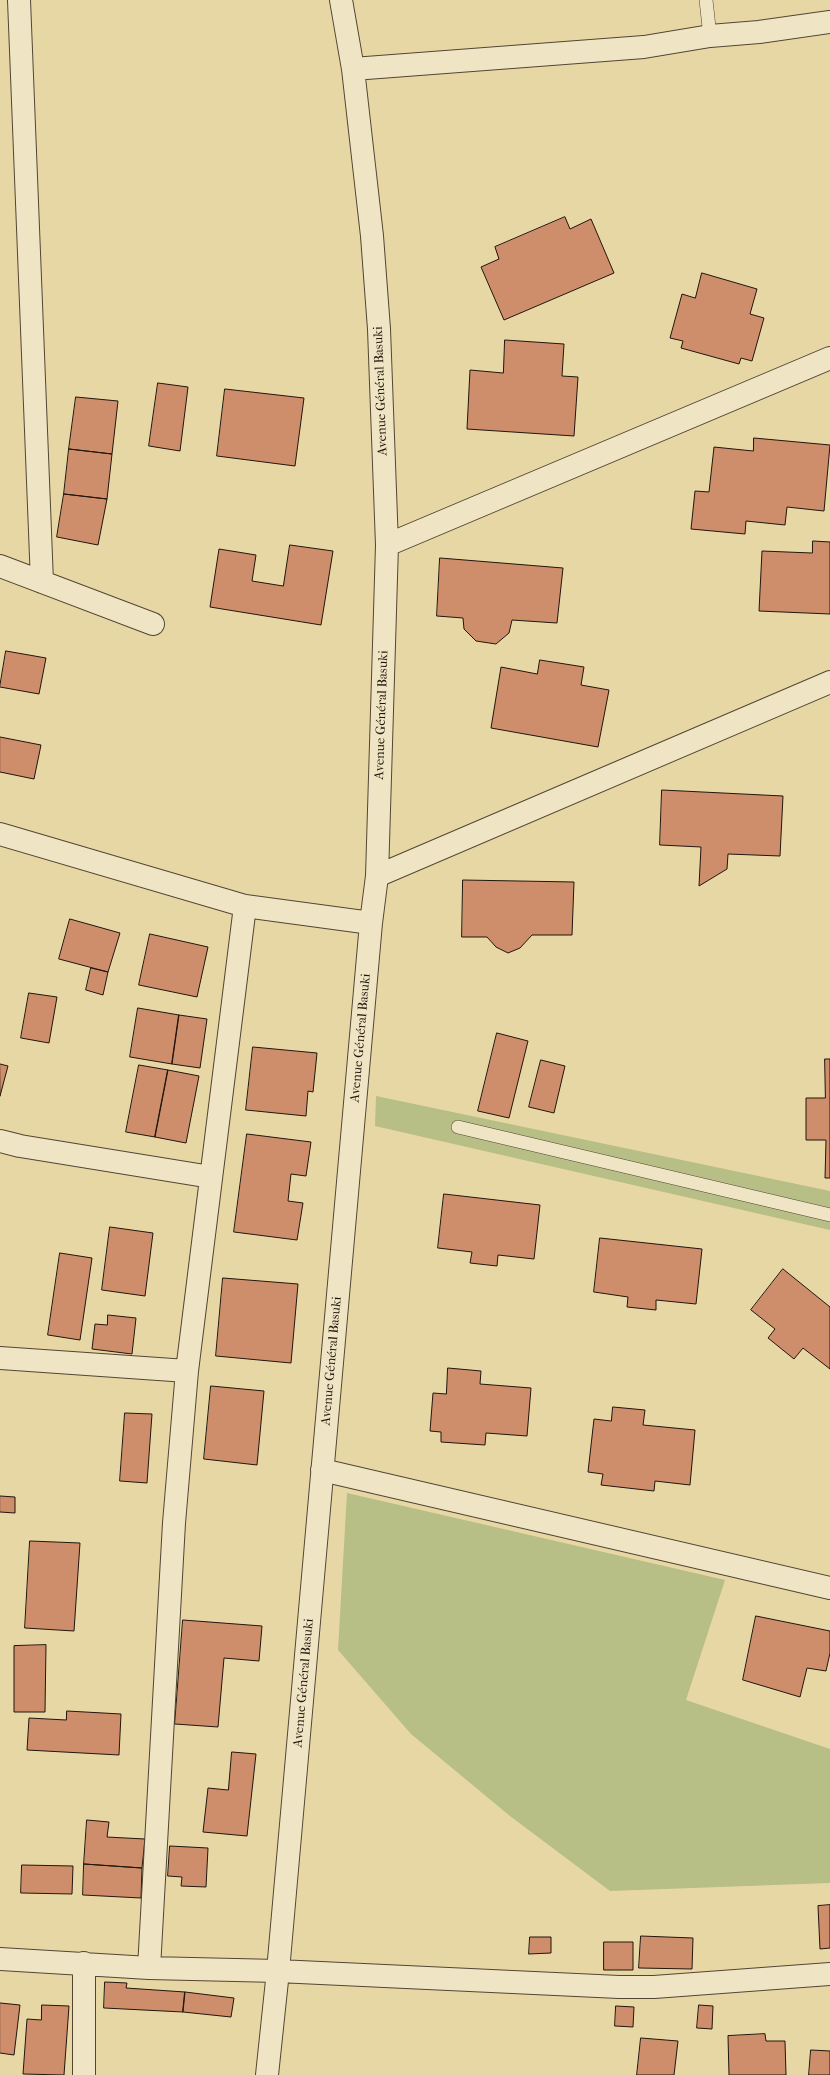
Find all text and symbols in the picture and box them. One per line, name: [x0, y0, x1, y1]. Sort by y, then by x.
street label: Avenue Général Basuki: [371, 326, 391, 456]
street label: Avenue Général Basuki: [372, 650, 392, 780]
street label: Avenue Général Basuki: [348, 973, 374, 1103]
street label: Avenue Général Basuki: [319, 1296, 345, 1426]
street label: Avenue Général Basuki: [291, 1618, 317, 1748]

